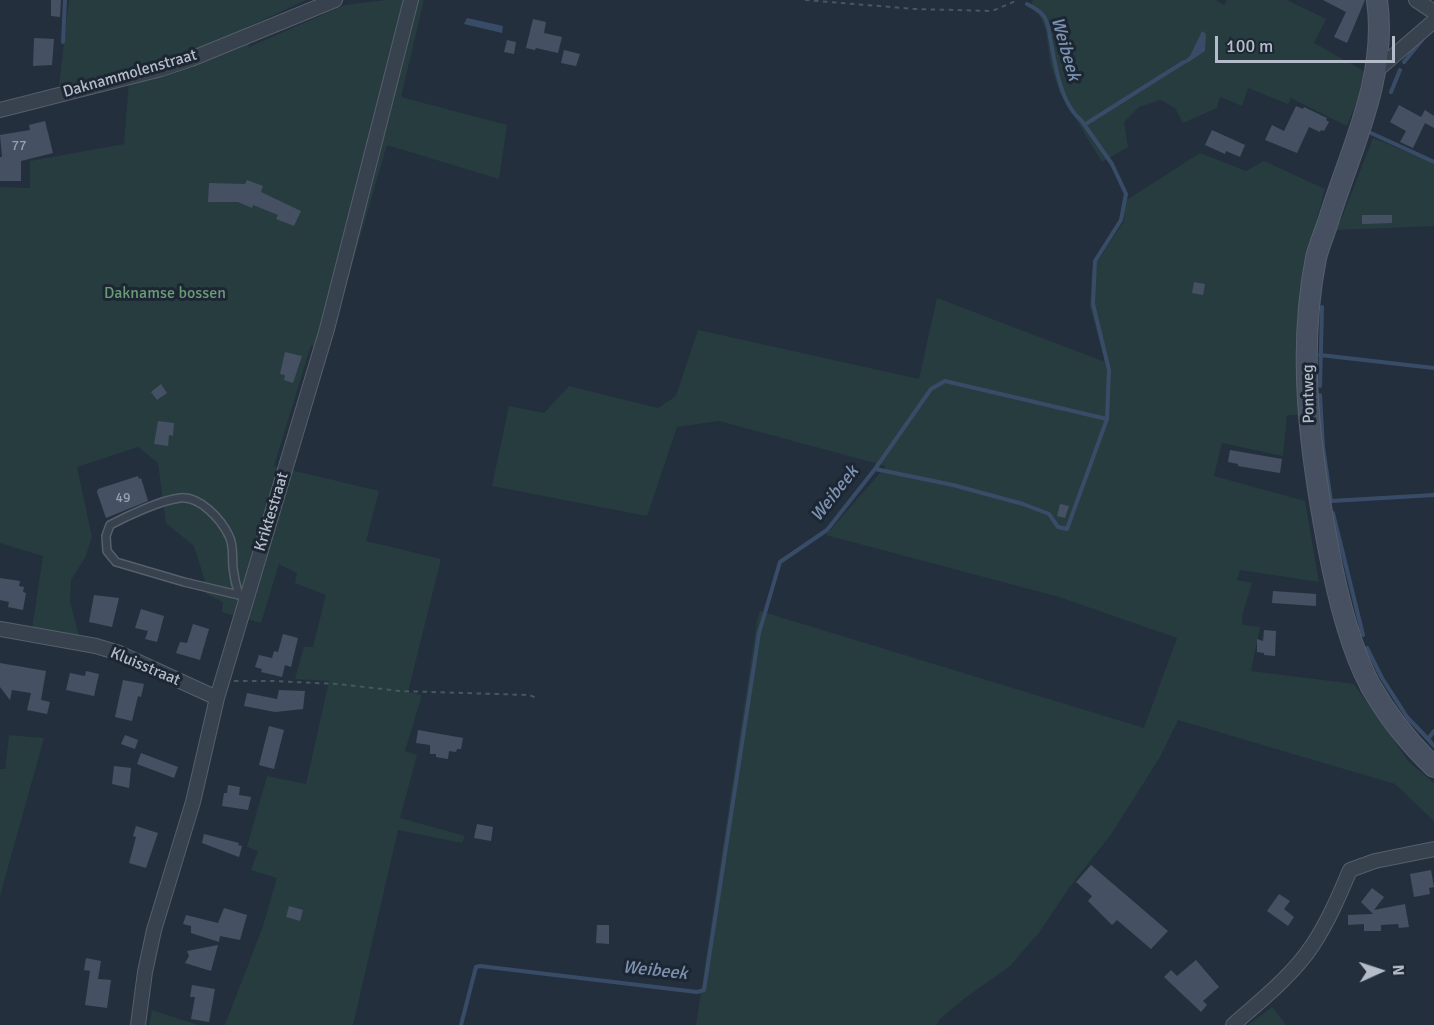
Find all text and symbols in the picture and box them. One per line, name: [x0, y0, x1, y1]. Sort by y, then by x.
water label: Weibeek: [1046, 15, 1084, 83]
scale bar: [1218, 24, 1398, 62]
text: 100 m: [1226, 35, 1273, 57]
street label: Daknammolenstraat: [61, 46, 199, 102]
house number: 77: [11, 138, 27, 154]
park label: Daknamse bossen: [104, 284, 226, 304]
street label: Pontweg: [1299, 364, 1319, 424]
water label: Weibeek: [806, 462, 864, 526]
street label: Kriktestraat: [251, 470, 293, 554]
house number: 49: [115, 490, 131, 506]
street label: Kluisstraat: [107, 644, 183, 690]
north arrow: [1350, 941, 1410, 1001]
water label: Weibeek: [622, 957, 688, 985]
text: N: [1388, 964, 1408, 976]

